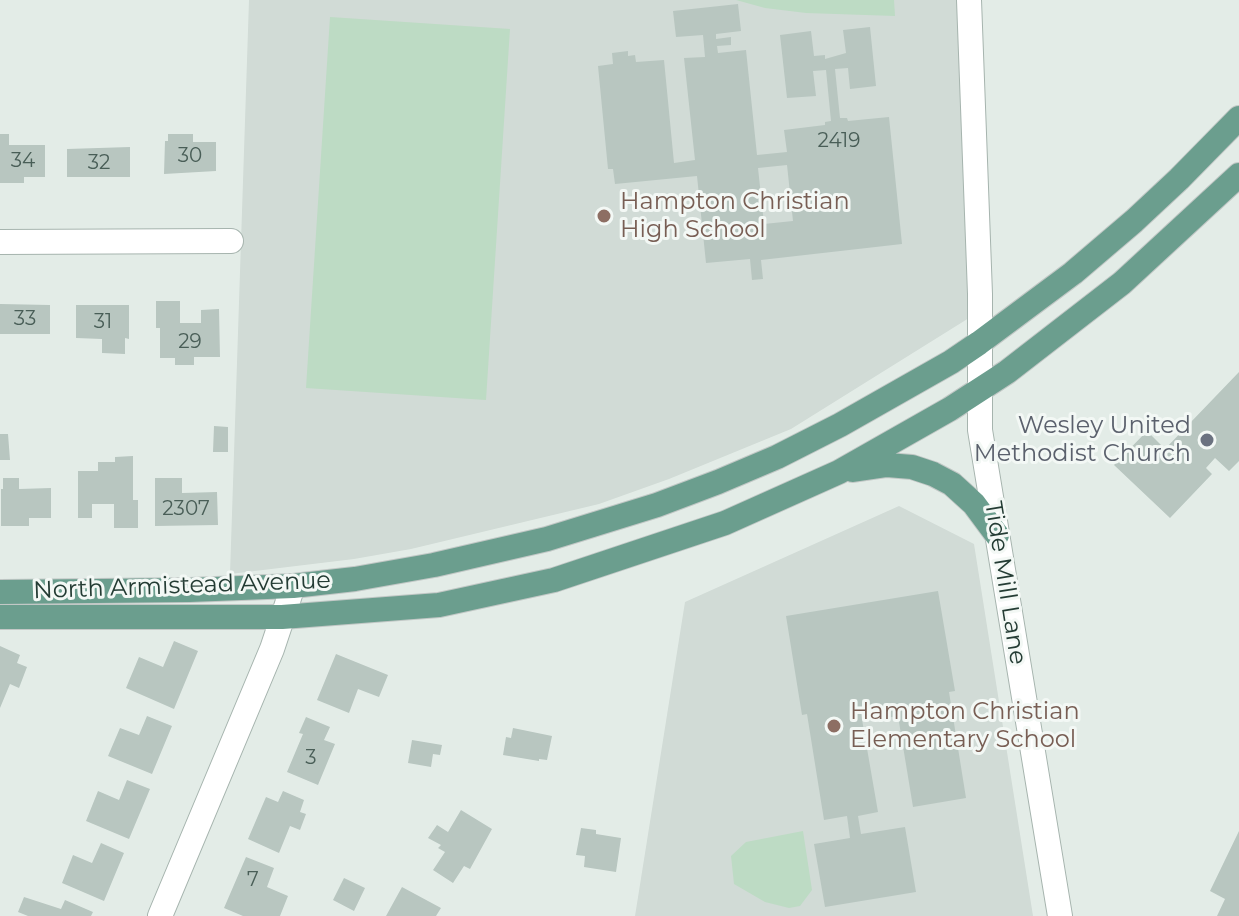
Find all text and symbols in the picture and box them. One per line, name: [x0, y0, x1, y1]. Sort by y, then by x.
house number: 2419: [817, 129, 861, 153]
house number: 30: [178, 144, 202, 168]
house number: 34: [11, 149, 35, 173]
house number: 32: [88, 151, 110, 175]
place label: Hampton Christian High School: [620, 188, 850, 244]
marker: Hampton Christian High School: [595, 207, 613, 225]
house number: 33: [14, 307, 36, 331]
house number: 31: [94, 310, 112, 334]
house number: 29: [178, 330, 202, 354]
place label: Wesley United Methodist Church: [974, 412, 1191, 468]
marker: Wesley United Methodist Church: [1198, 431, 1216, 449]
house number: 2307: [162, 497, 210, 521]
street label: Tide Mill Lane: [978, 499, 1032, 667]
street label: North Armistead Avenue: [33, 566, 331, 606]
place label: Hampton Christian Elementary School: [850, 698, 1080, 754]
marker: Hampton Christian Elementary School: [825, 717, 843, 735]
house number: 3: [305, 746, 317, 770]
house number: 7: [247, 868, 259, 892]

